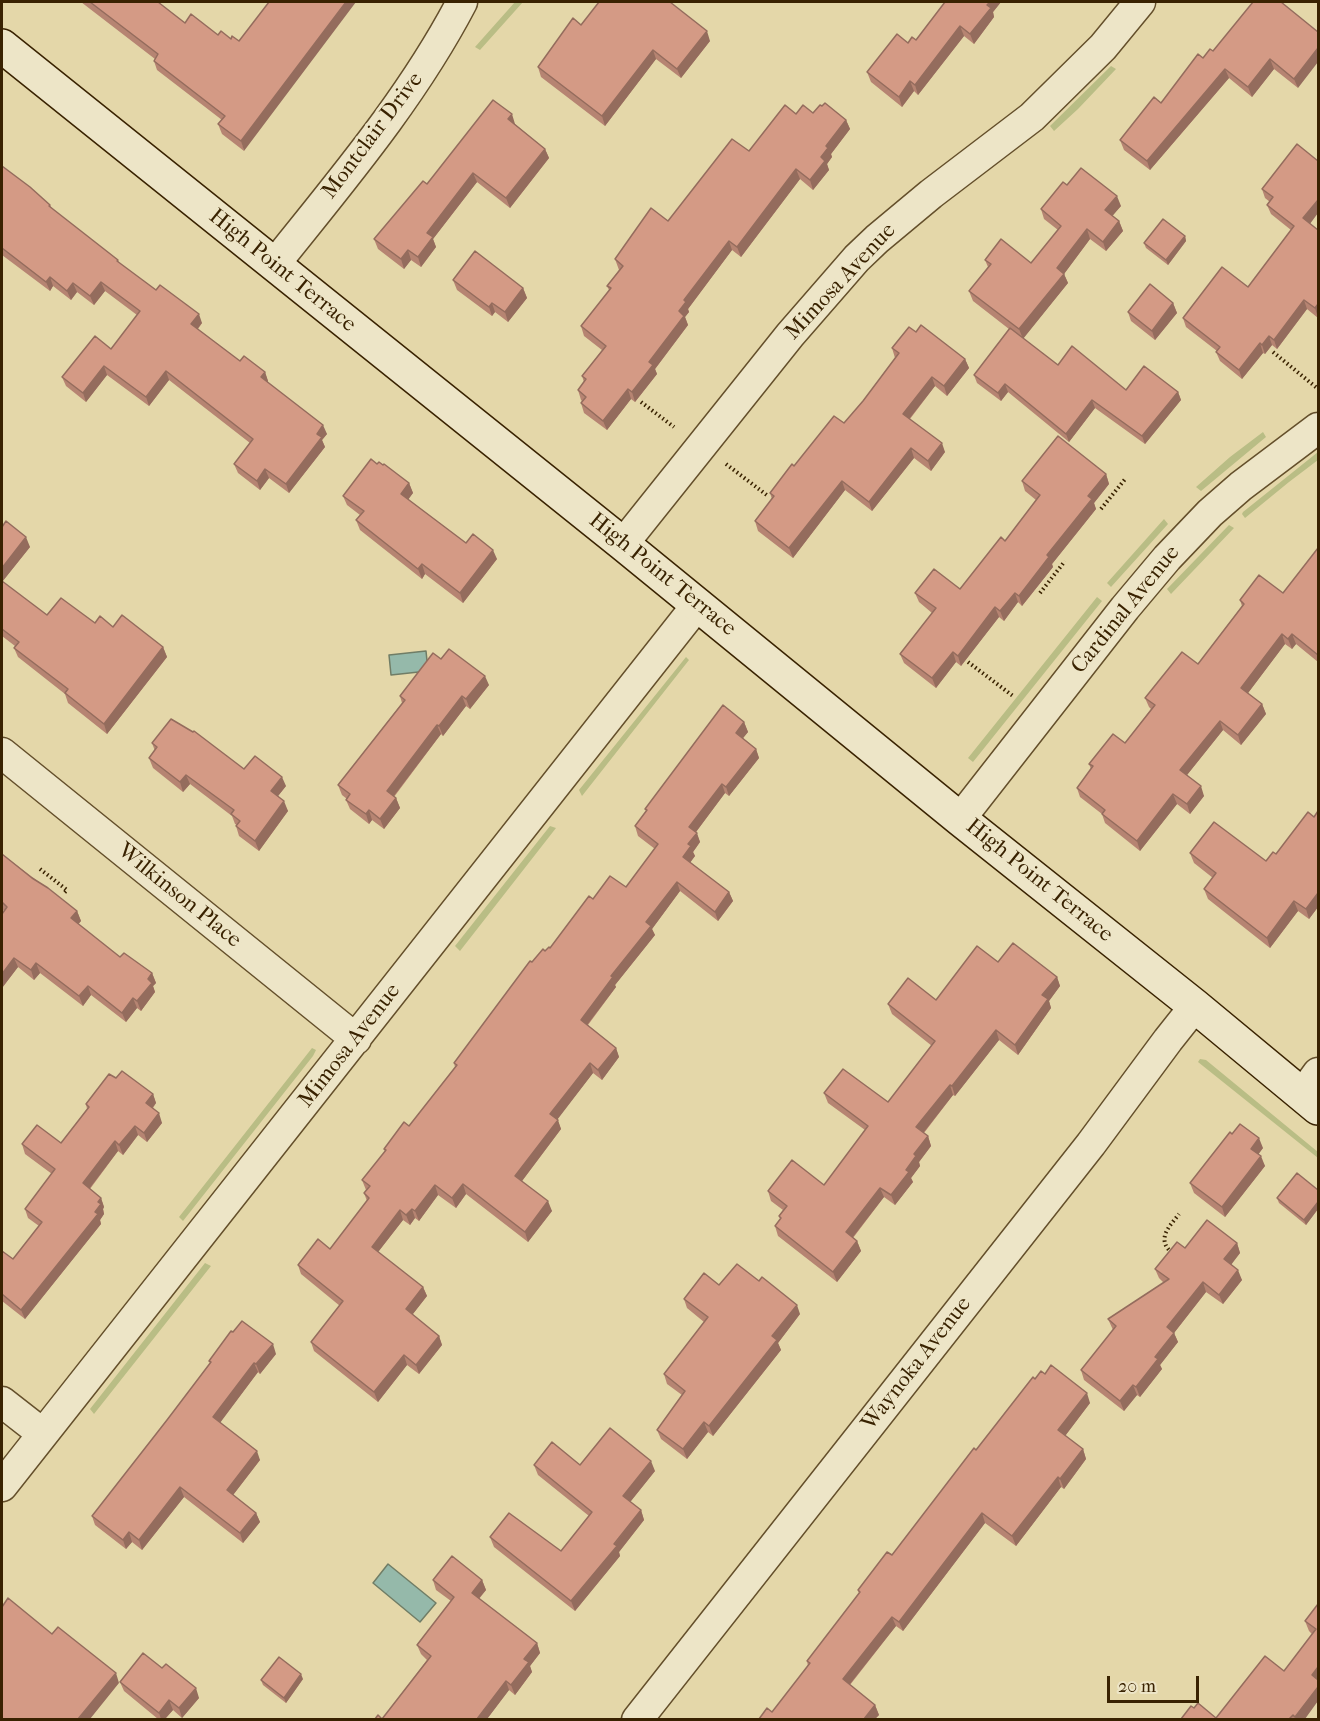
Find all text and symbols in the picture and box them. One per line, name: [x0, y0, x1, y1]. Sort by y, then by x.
street label: Montclair Drive: [317, 68, 429, 204]
street label: High Point Terrace: [203, 204, 361, 338]
street label: Mimosa Avenue: [780, 218, 902, 346]
street label: High Point Terrace: [583, 508, 741, 642]
street label: Cardinal Avenue: [1066, 541, 1186, 679]
street label: High Point Terrace: [960, 814, 1118, 948]
street label: Wilkinson Place: [112, 838, 246, 954]
street label: Mimosa Avenue: [293, 979, 407, 1113]
street label: Waynoka Avenue: [857, 1292, 977, 1436]
scale bar: [1110, 1664, 1202, 1702]
text: 20 m: [1118, 1676, 1156, 1697]

